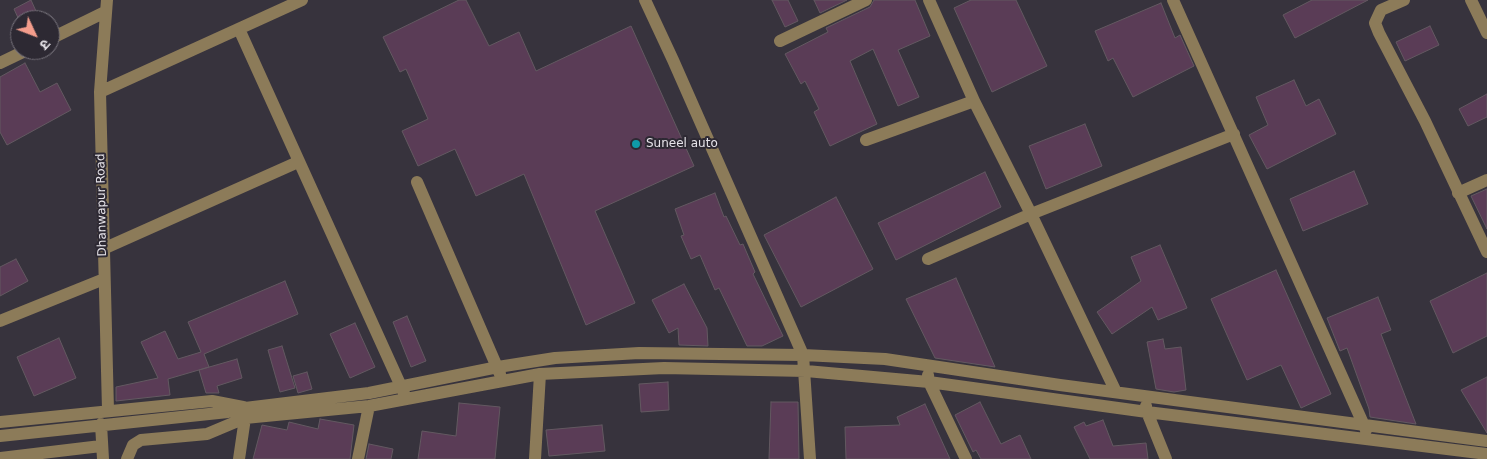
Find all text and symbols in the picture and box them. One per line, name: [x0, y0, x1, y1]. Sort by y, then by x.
north arrow: [10, 10, 60, 60]
text: उ: [37, 36, 54, 53]
place label: Suneel auto: [646, 137, 718, 151]
marker: Suneel auto: [630, 138, 642, 150]
street label: Dhanwapur Road: [94, 153, 110, 257]

